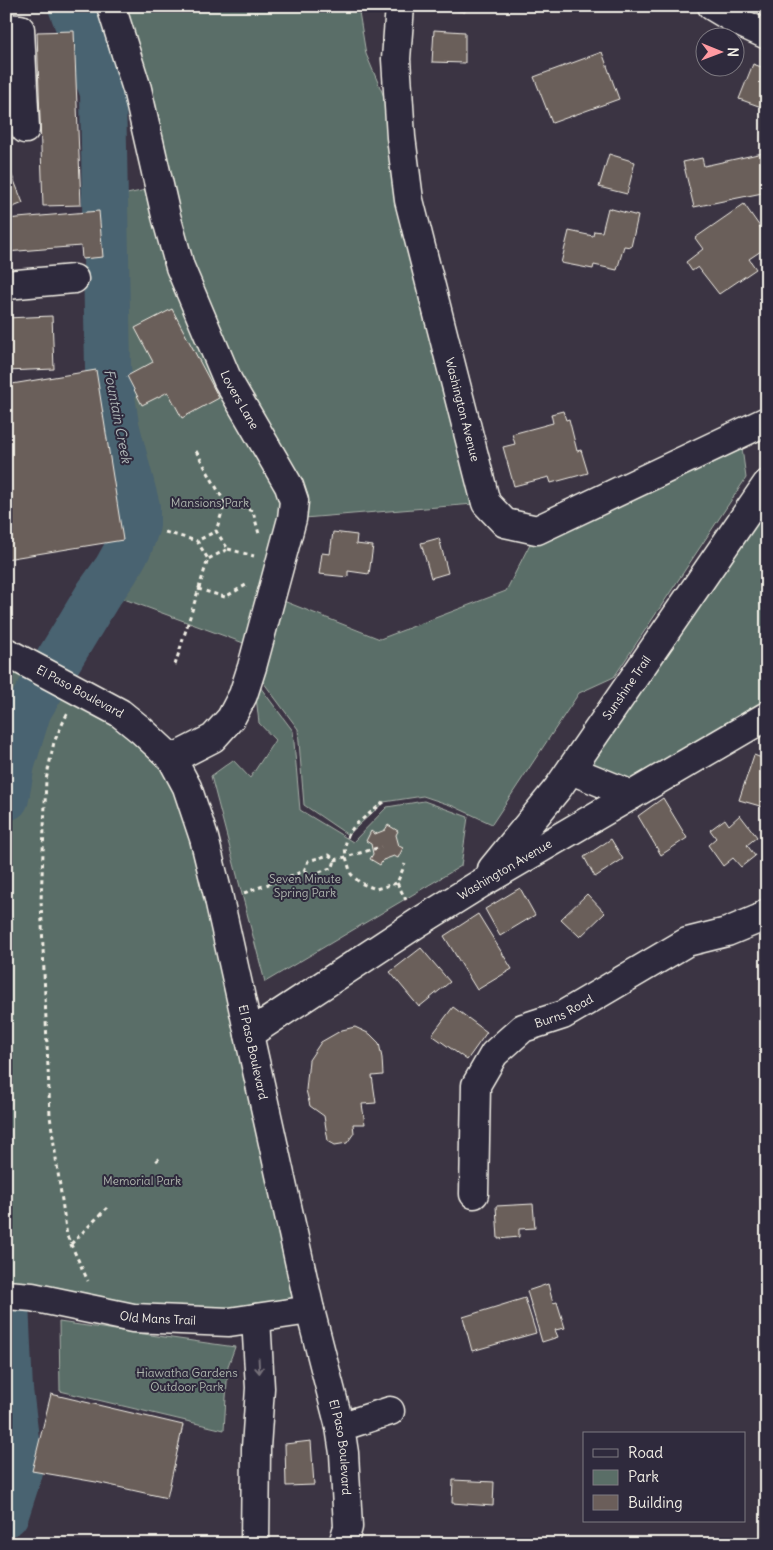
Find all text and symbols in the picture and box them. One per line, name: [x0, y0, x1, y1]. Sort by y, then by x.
north arrow: [696, 28, 746, 78]
text: N: [724, 47, 742, 57]
street label: Washington Avenue: [442, 356, 483, 463]
water label: Fountain Creek: [100, 368, 136, 465]
street label: Lovers Lane: [217, 368, 262, 432]
park label: Mansions Park: [171, 495, 249, 510]
street label: Sunshine Trail: [599, 653, 654, 723]
street label: El Paso Boulevard: [34, 662, 126, 721]
street label: Washington Avenue: [455, 836, 554, 903]
park label: Seven Minute Spring Park: [269, 871, 341, 900]
street label: Burns Road: [532, 991, 596, 1031]
street label: El Paso Boulevard: [236, 1003, 271, 1101]
park label: Memorial Park: [103, 1173, 181, 1188]
street label: Old Mans Trail: [119, 1307, 196, 1328]
one-way arrow: [254, 1358, 263, 1374]
park label: Hiawatha Gardens Outdoor Park: [136, 1365, 238, 1394]
street label: El Paso Boulevard: [326, 1398, 354, 1496]
legend: [583, 1432, 746, 1522]
text: Road: [628, 1443, 663, 1462]
text: Park: [628, 1467, 659, 1486]
text: Building: [628, 1493, 683, 1512]

